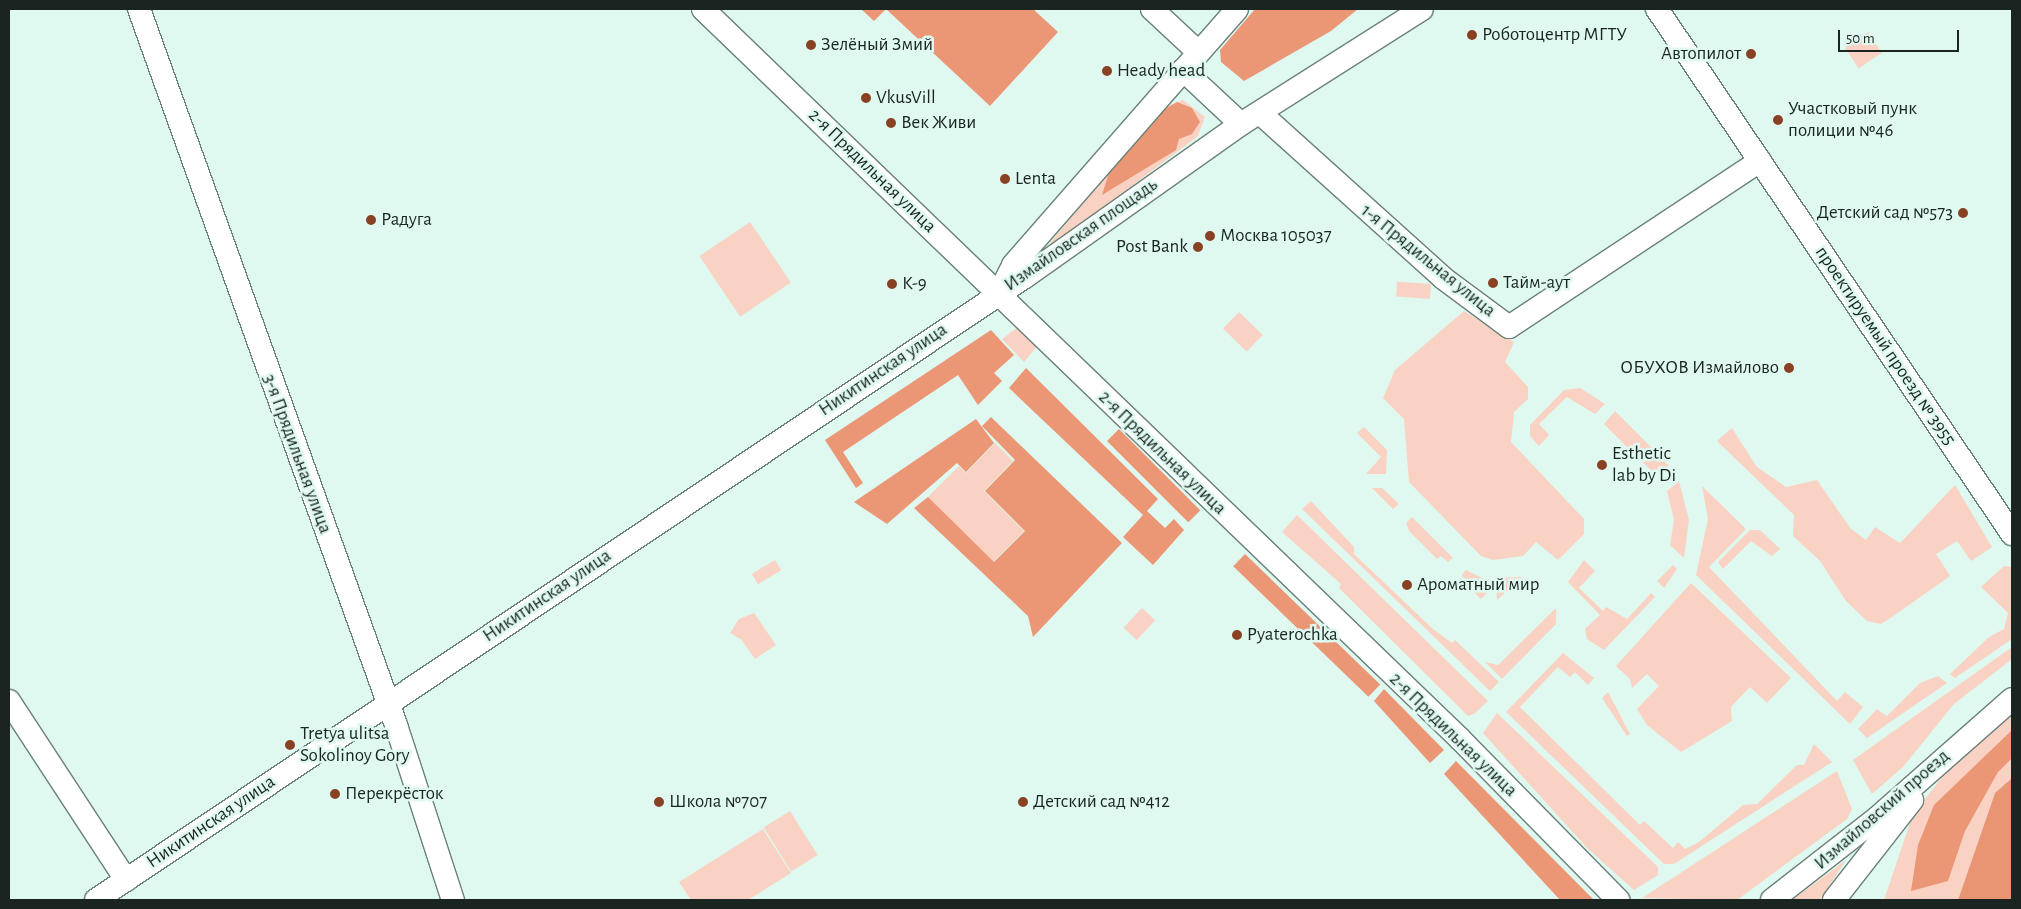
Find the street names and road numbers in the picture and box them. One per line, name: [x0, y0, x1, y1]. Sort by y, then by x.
street label: 2-я Прядильная улица: [803, 104, 941, 238]
street label: Измайловская площадь: [1000, 173, 1162, 297]
street label: 1-я Прядильная улица: [1356, 200, 1500, 322]
street label: проектируемый проезд № 3955: [1810, 242, 1960, 450]
street label: Никитинская улица: [814, 319, 952, 421]
street label: 3-я Прядильная улица: [258, 371, 336, 537]
street label: 2-я Прядильная улица: [1093, 386, 1231, 520]
street label: Никитинская улица: [478, 545, 616, 647]
street label: 2-я Прядильная улица: [1384, 668, 1522, 802]
street label: Измайловский проезд: [1810, 745, 1954, 875]
street label: Никитинская улица: [142, 771, 280, 873]

